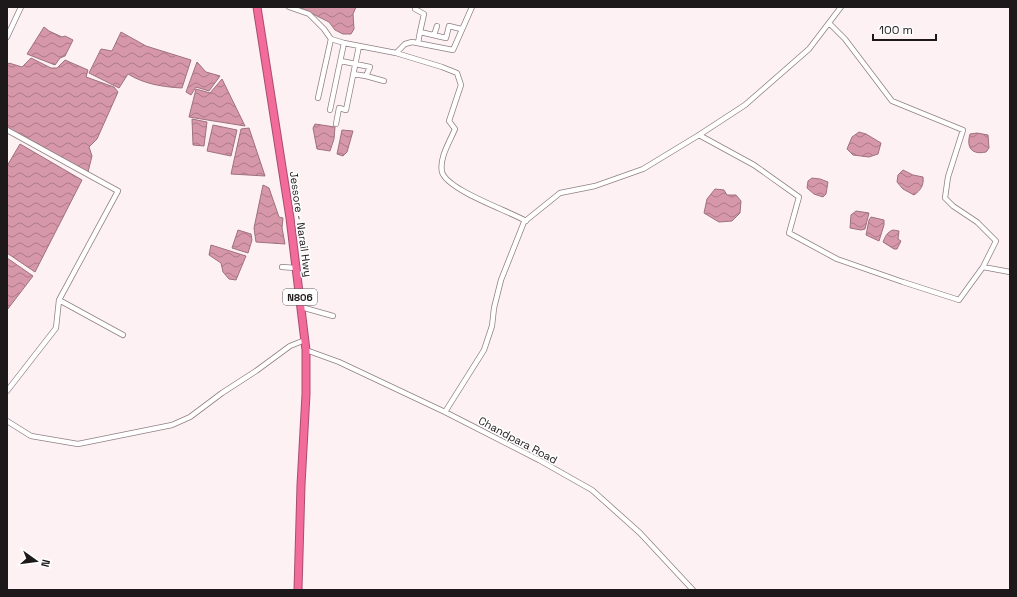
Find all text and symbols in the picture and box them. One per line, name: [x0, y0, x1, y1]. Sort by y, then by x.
scale bar: [873, 16, 936, 42]
text: 100 m: [879, 22, 913, 38]
street label: Jessore - Narail Hwy: [287, 170, 315, 278]
road number: N806: [283, 289, 317, 305]
street label: Chandpara Road: [476, 413, 560, 467]
north arrow: [16, 541, 56, 581]
text: N: [38, 558, 53, 569]

